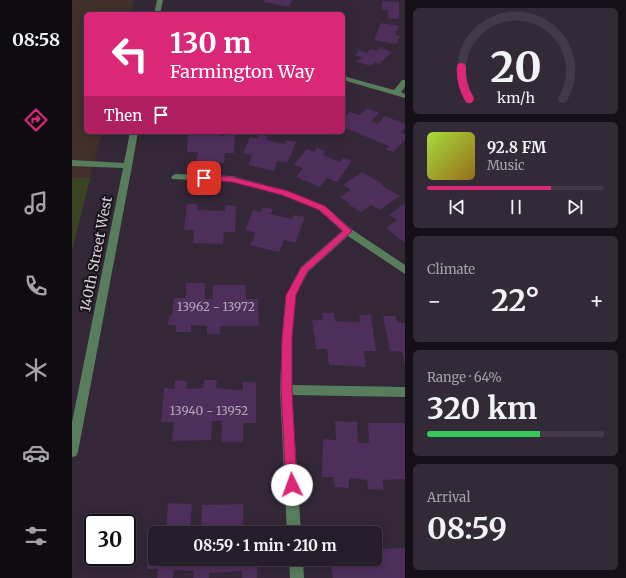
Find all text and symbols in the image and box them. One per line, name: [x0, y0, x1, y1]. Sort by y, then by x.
text: 130 m: [170, 25, 252, 61]
text: 08:58: [12, 28, 60, 51]
icon: left: [104, 28, 156, 80]
text: 20: [490, 41, 541, 93]
text: Farmington Way: [170, 60, 315, 83]
text: km/h: [497, 89, 535, 107]
icon: arrive: [150, 104, 172, 126]
icon: directions: [22, 106, 50, 134]
text: Then: [104, 106, 142, 125]
text: 92.8 FM: [487, 138, 546, 157]
text: Music: [487, 157, 525, 174]
pin: [187, 161, 221, 195]
icon: arrive: [193, 167, 215, 189]
icon: music: [22, 189, 50, 217]
street label: 140th Street West: [76, 194, 116, 313]
icon: previous: [446, 196, 468, 218]
icon: pause: [505, 196, 527, 218]
icon: next: [564, 196, 586, 218]
text: Climate: [427, 261, 475, 278]
icon: phone: [22, 272, 50, 300]
text: 22°: [491, 281, 540, 319]
text: −: [427, 287, 442, 315]
text: +: [589, 287, 604, 315]
house number: 13962 - 13972: [177, 299, 255, 314]
icon: climate: [22, 356, 50, 384]
text: Range · 64%: [427, 369, 502, 386]
text: 320 km: [427, 389, 537, 427]
house number: 13940 - 13952: [170, 403, 248, 418]
icon: car: [22, 439, 50, 467]
position arrow: [271, 464, 313, 506]
text: Arrival: [427, 489, 470, 506]
text: 08:59: [427, 509, 507, 547]
speed limit sign: 30: [84, 514, 136, 566]
icon: filters: [22, 522, 50, 550]
text: 08:59 · 1 min · 210 m: [193, 536, 337, 555]

